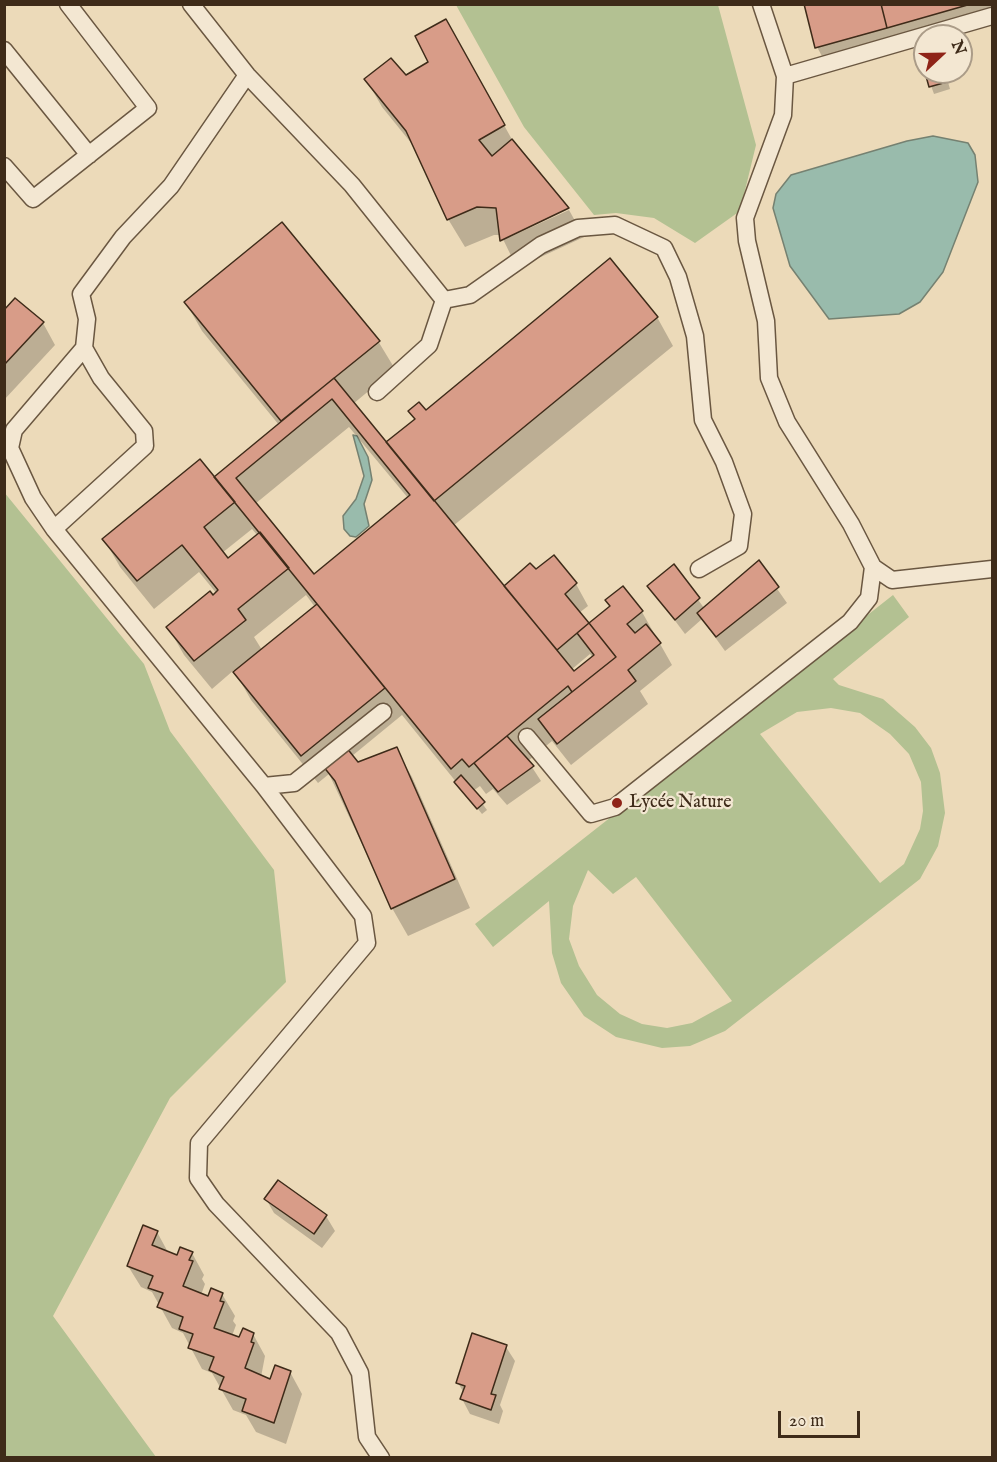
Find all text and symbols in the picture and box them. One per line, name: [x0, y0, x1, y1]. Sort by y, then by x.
north arrow: [913, 24, 973, 84]
text: N: [946, 38, 970, 58]
place label: Lycée Nature: [629, 792, 731, 814]
marker: Lycée Nature: [610, 796, 624, 810]
scale bar: [781, 1399, 864, 1437]
text: 20 m: [789, 1410, 824, 1433]

